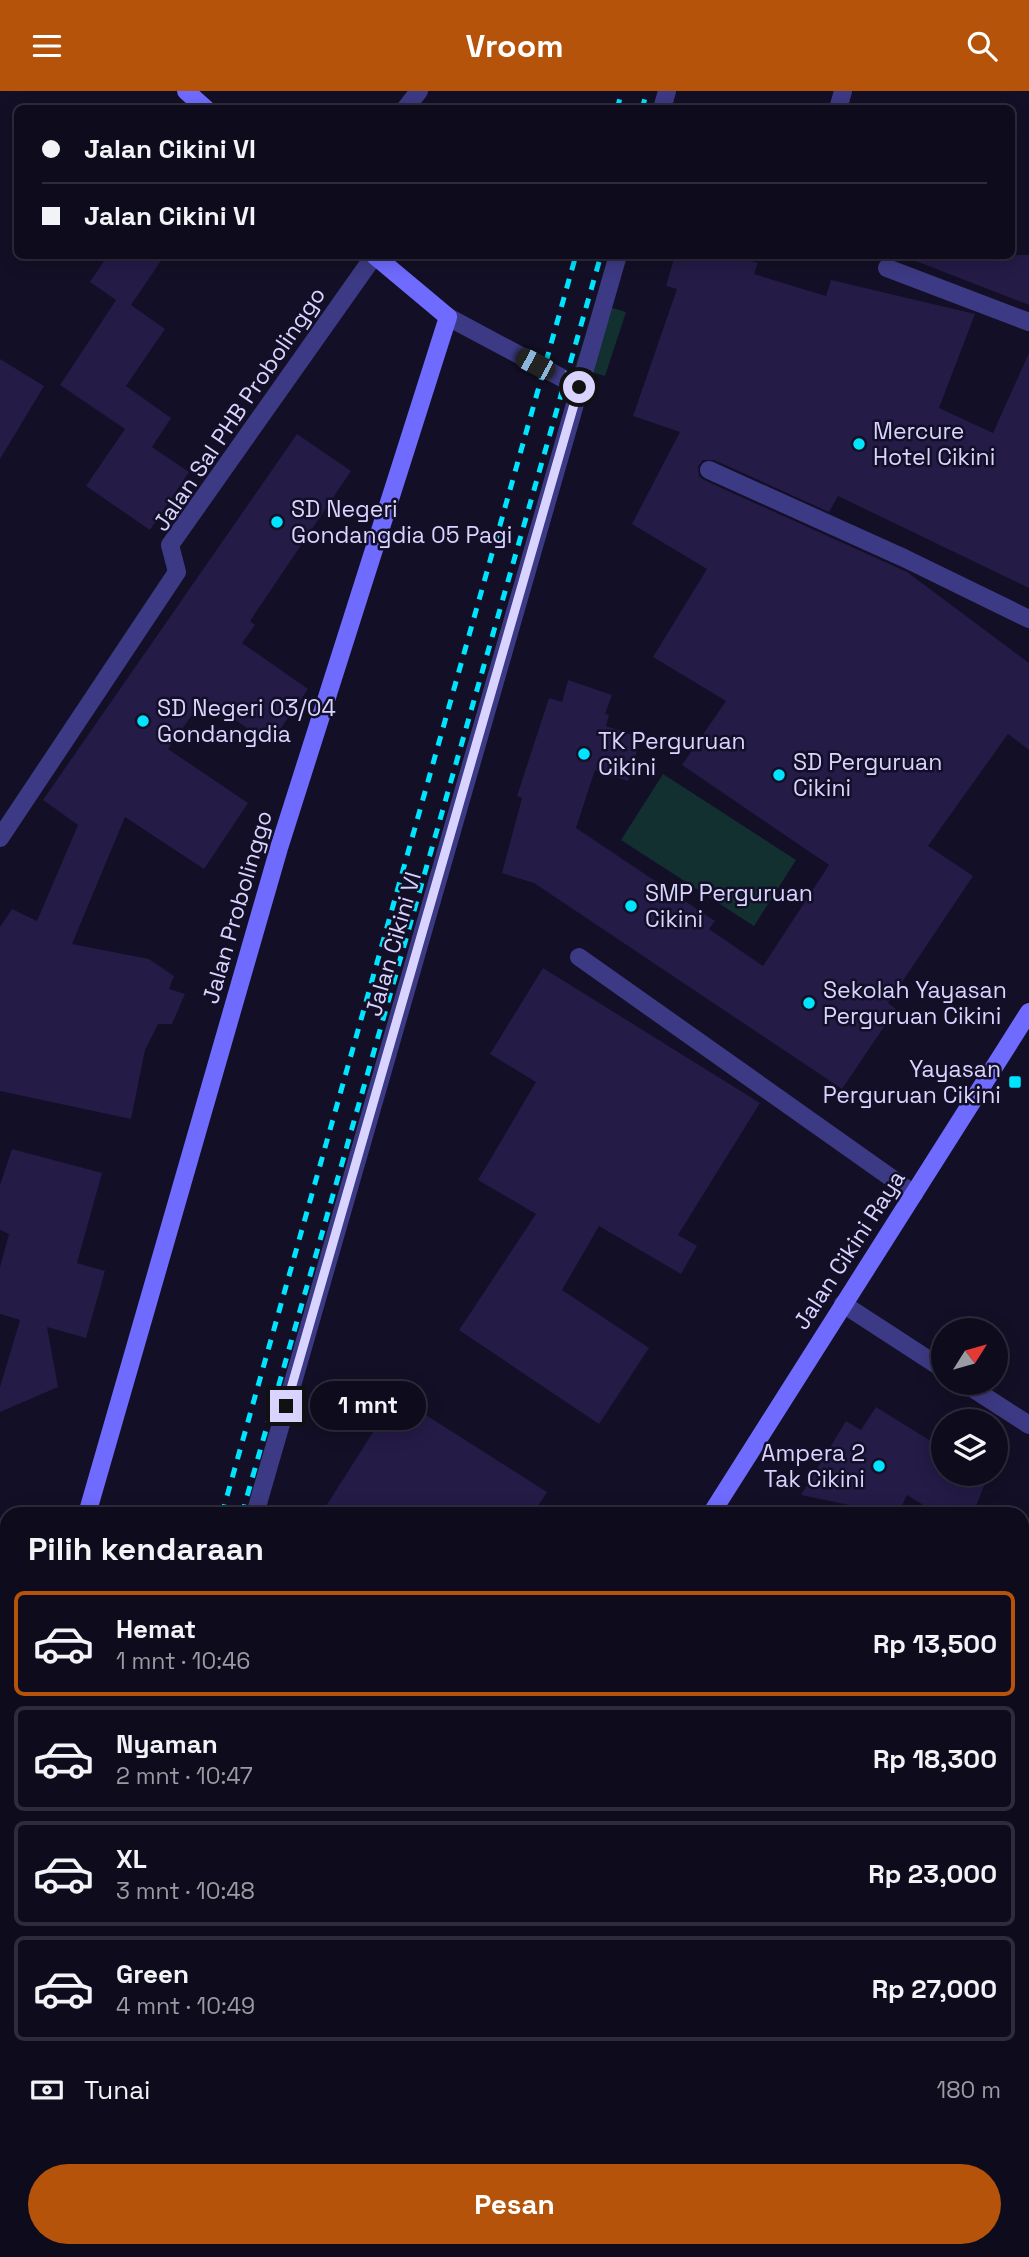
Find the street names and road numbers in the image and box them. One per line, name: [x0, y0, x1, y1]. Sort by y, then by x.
street label: Jalan Sal PHB Probolinggo: [146, 281, 332, 537]
street label: Jalan Probolinggo: [195, 807, 279, 1007]
street label: Jalan Cikini VI: [358, 868, 428, 1020]
street label: Jalan Cikini Raya: [786, 1165, 912, 1335]

